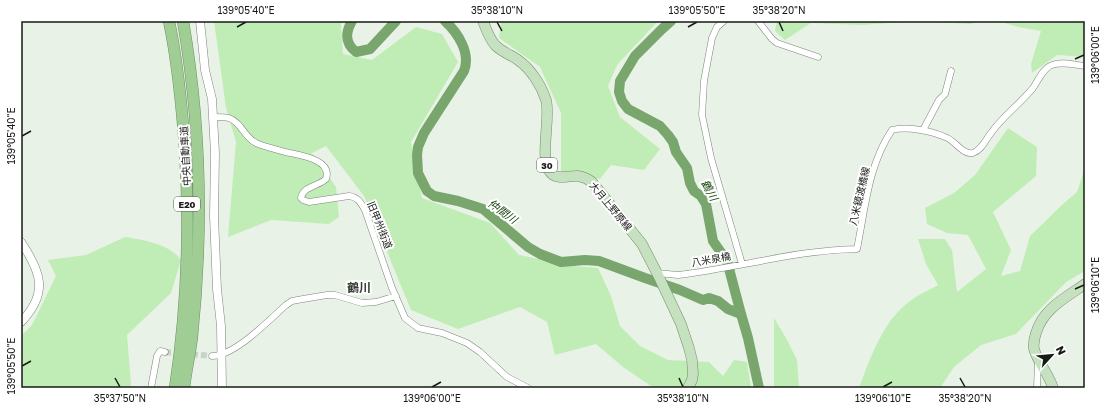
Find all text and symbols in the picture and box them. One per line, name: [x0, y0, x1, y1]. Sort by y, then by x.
text: 139°05'40"E: [217, 4, 275, 16]
text: 35°38'10"N: [471, 4, 523, 16]
text: 139°05'50"E: [669, 4, 725, 16]
text: 35°38'20"N: [752, 4, 806, 16]
text: 139°06'00"E: [1089, 26, 1101, 84]
text: 139°05'40"E: [5, 107, 17, 165]
street label: 中央自動車道: [177, 126, 193, 186]
road number: 30: [537, 158, 557, 172]
street label: 八米鏡渡橋線: [846, 165, 872, 227]
water label: 鶴川: [699, 177, 722, 204]
street label: 大月上野原線: [587, 179, 635, 233]
water label: 仲間川: [486, 196, 521, 227]
road number: E20: [174, 197, 200, 211]
street label: 旧甲州街道: [365, 200, 395, 250]
street label: 八米泉橋: [690, 250, 732, 268]
text: 139°06'10"E: [1089, 257, 1101, 313]
district label: 鶴川: [347, 280, 371, 295]
north arrow: [1032, 335, 1072, 375]
text: 139°05'50"E: [5, 338, 17, 394]
text: N: [1054, 344, 1069, 357]
text: 35°37'50"N: [94, 392, 146, 404]
text: 139°06'00"E: [403, 392, 461, 404]
text: 35°38'10"N: [657, 392, 709, 404]
text: 139°06'10"E: [855, 392, 911, 404]
text: 35°38'20"N: [938, 392, 992, 404]

